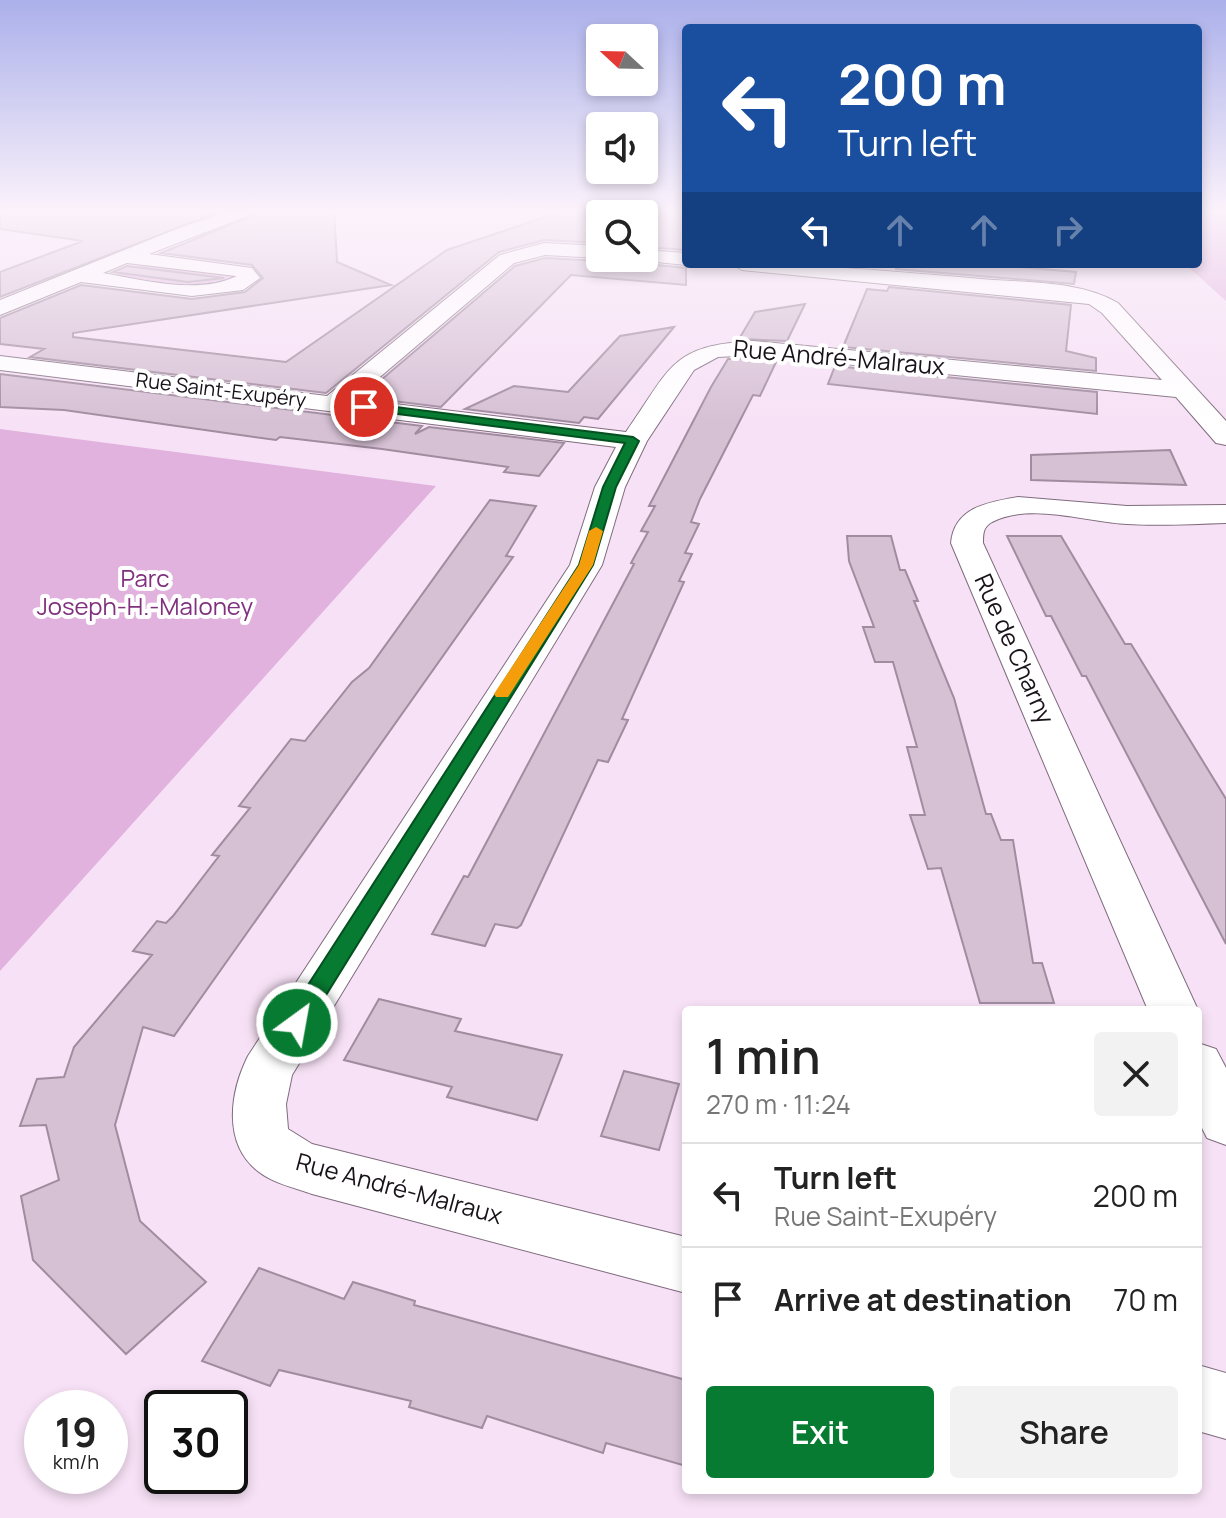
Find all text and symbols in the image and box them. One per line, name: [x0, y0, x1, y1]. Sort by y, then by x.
north arrow: [586, 24, 658, 96]
map controls: [586, 24, 658, 272]
text: 200 m: [838, 45, 1007, 122]
icon: left: [706, 56, 810, 160]
button: sound: [586, 112, 658, 184]
text: Turn left: [838, 118, 977, 167]
button: search: [586, 200, 658, 272]
icon: left: [794, 208, 838, 252]
icon: ahead: [878, 208, 922, 252]
icon: ahead: [962, 208, 1006, 252]
icon: right: [1046, 208, 1090, 252]
street label: Rue André-Malraux: [732, 331, 947, 382]
street label: Rue Saint-Exupéry: [134, 366, 308, 413]
pin: [330, 373, 398, 441]
icon: arrive: [342, 385, 386, 429]
park label: Parc Joseph-H.-Maloney: [37, 561, 254, 622]
street label: Rue de Charny: [968, 568, 1063, 729]
position arrow: [255, 981, 339, 1065]
text: 1 min: [706, 1023, 820, 1088]
button: close: [1094, 1032, 1178, 1116]
text: 270 m · 11:24: [706, 1086, 851, 1122]
street label: Rue André-Malraux: [293, 1144, 506, 1231]
text: Turn left: [774, 1157, 897, 1198]
icon: left: [706, 1173, 750, 1217]
text: 200 m: [1093, 1175, 1178, 1216]
text: Rue Saint-Exupéry: [774, 1198, 997, 1234]
icon: arrive: [706, 1277, 750, 1321]
text: Arrive at destination: [774, 1279, 1072, 1320]
text: 70 m: [1113, 1279, 1178, 1320]
button: Exit: [706, 1386, 934, 1478]
button: Share: [950, 1386, 1178, 1478]
speed limit sign: 30: [144, 1390, 248, 1494]
text: 19: [55, 1404, 97, 1459]
text: km/h: [53, 1448, 99, 1475]

